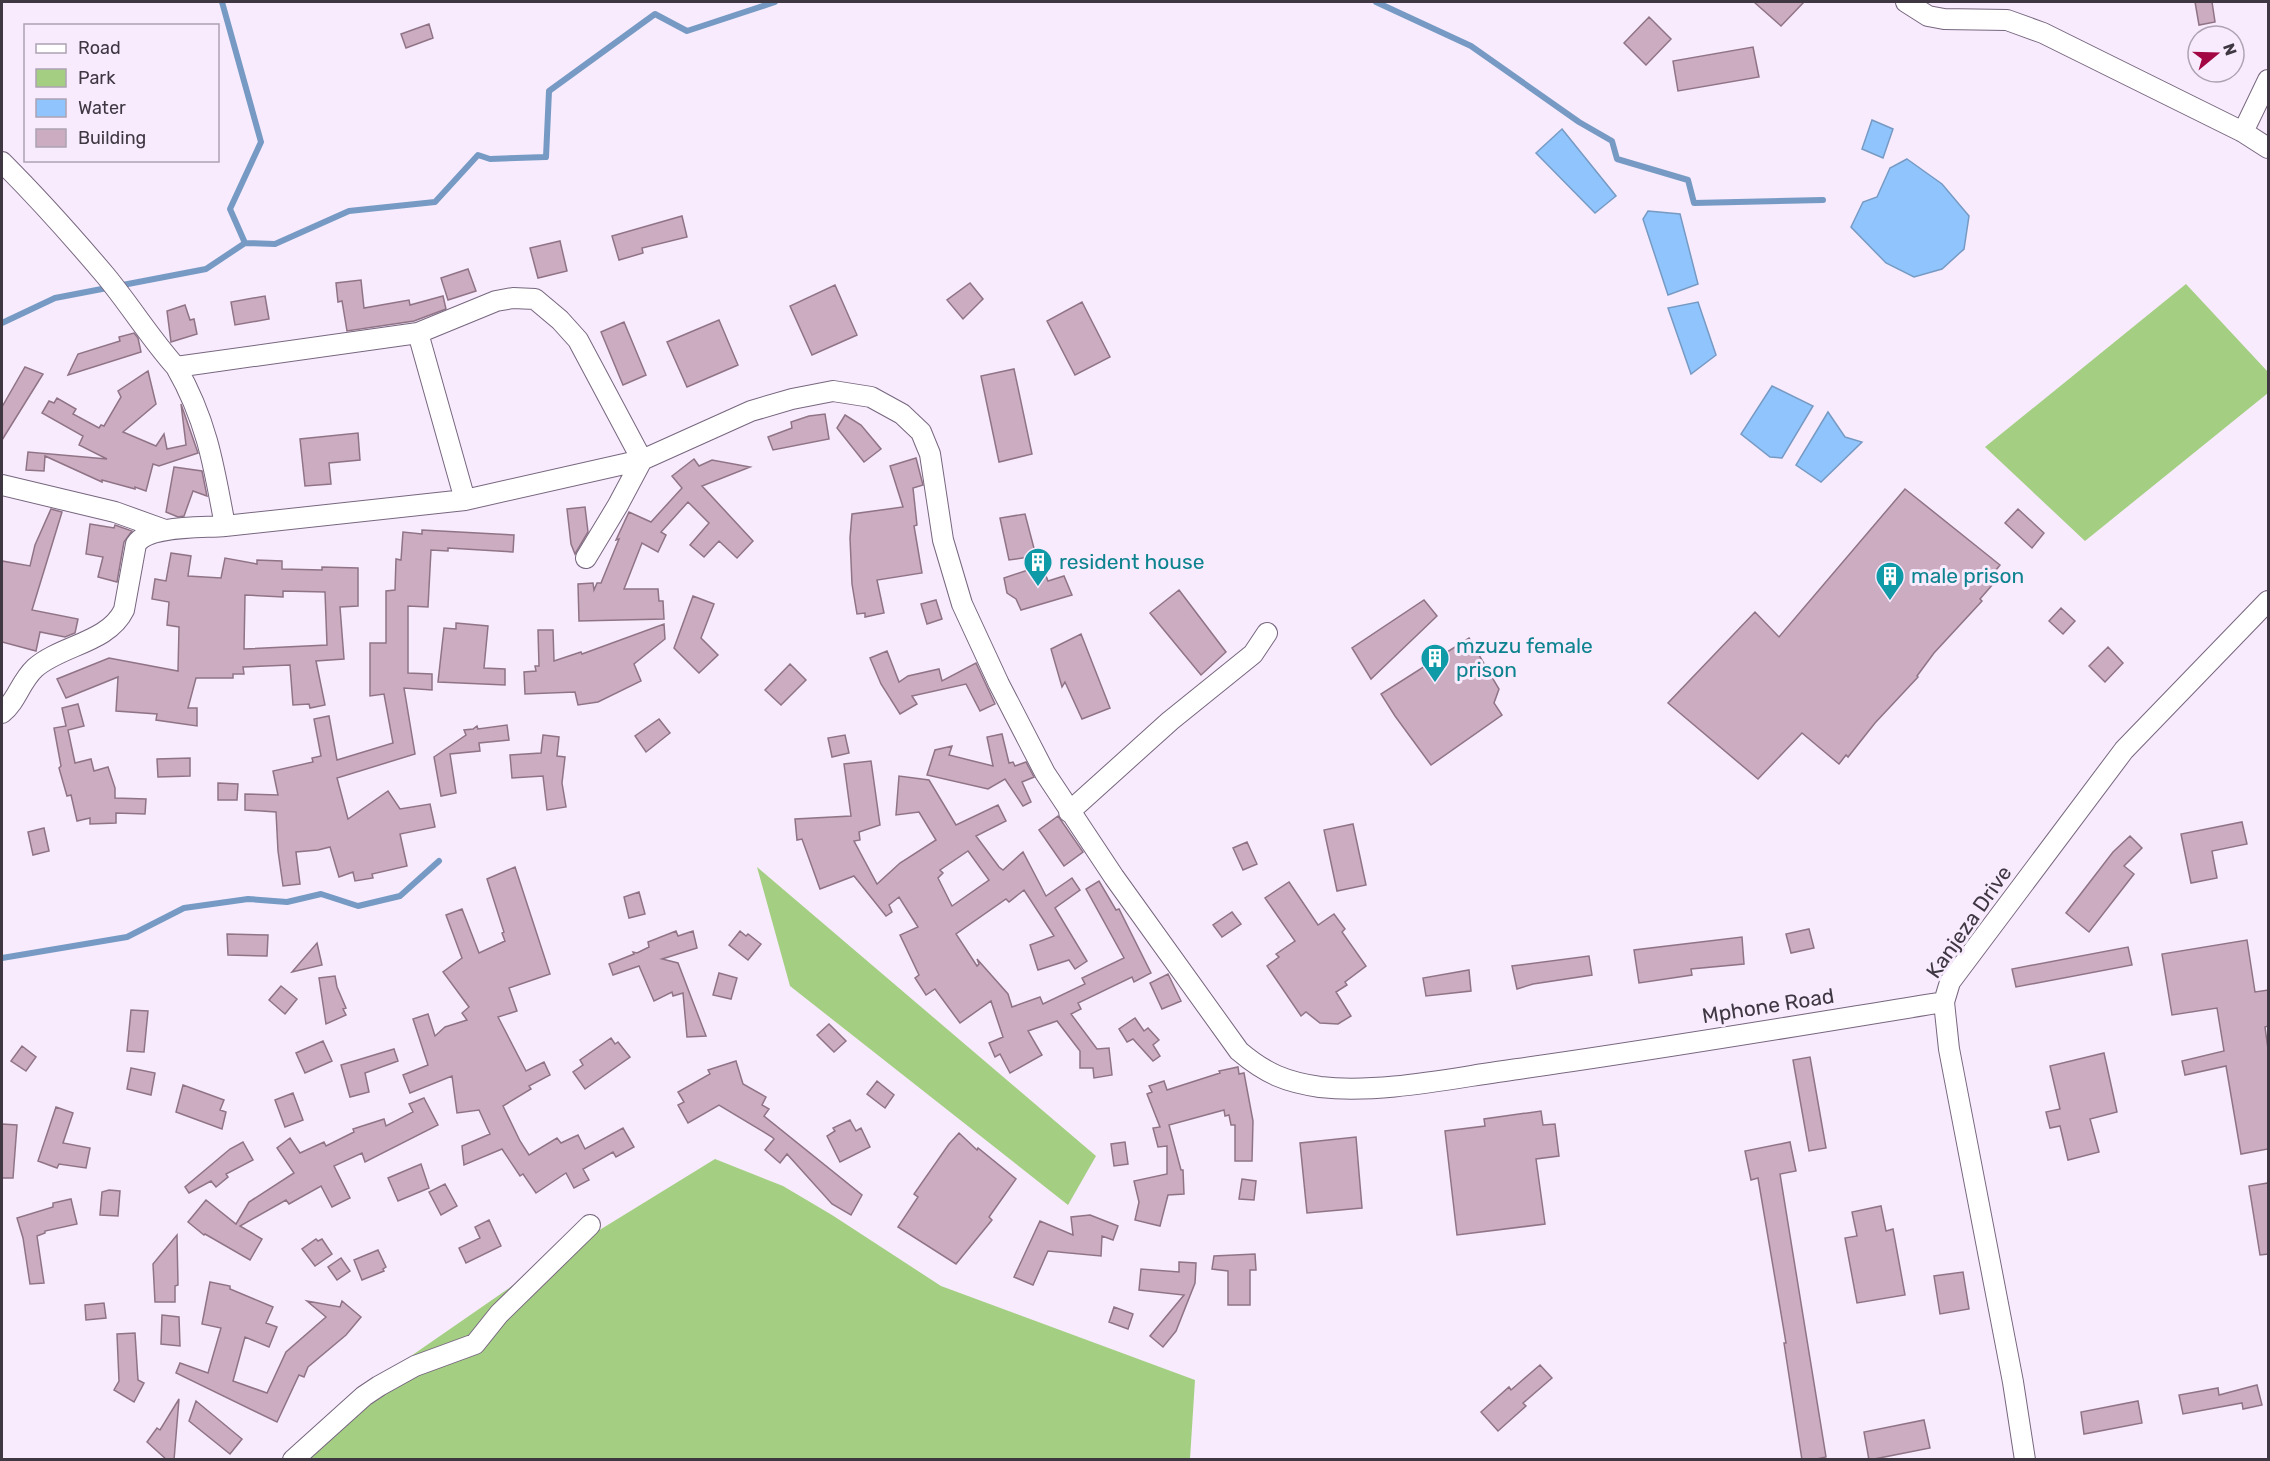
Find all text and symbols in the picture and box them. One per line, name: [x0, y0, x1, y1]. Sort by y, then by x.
legend: [24, 24, 219, 162]
north arrow: [2186, 24, 2246, 84]
text: Road: [78, 37, 121, 59]
text: N: [2219, 41, 2241, 58]
text: Park: [78, 67, 116, 89]
text: Water: [78, 97, 126, 119]
text: Building: [78, 127, 146, 149]
building icon: resident house: [1022, 546, 1054, 588]
place label: resident house: [1059, 549, 1204, 574]
building icon: male prison: [1874, 560, 1906, 602]
place label: male prison: [1911, 563, 2024, 588]
place label: mzuzu female prison: [1456, 633, 1593, 682]
building icon: mzuzu female prison: [1419, 642, 1451, 684]
street label: Kanjeza Drive: [1921, 861, 2017, 983]
street label: Mphone Road: [1700, 983, 1836, 1028]

